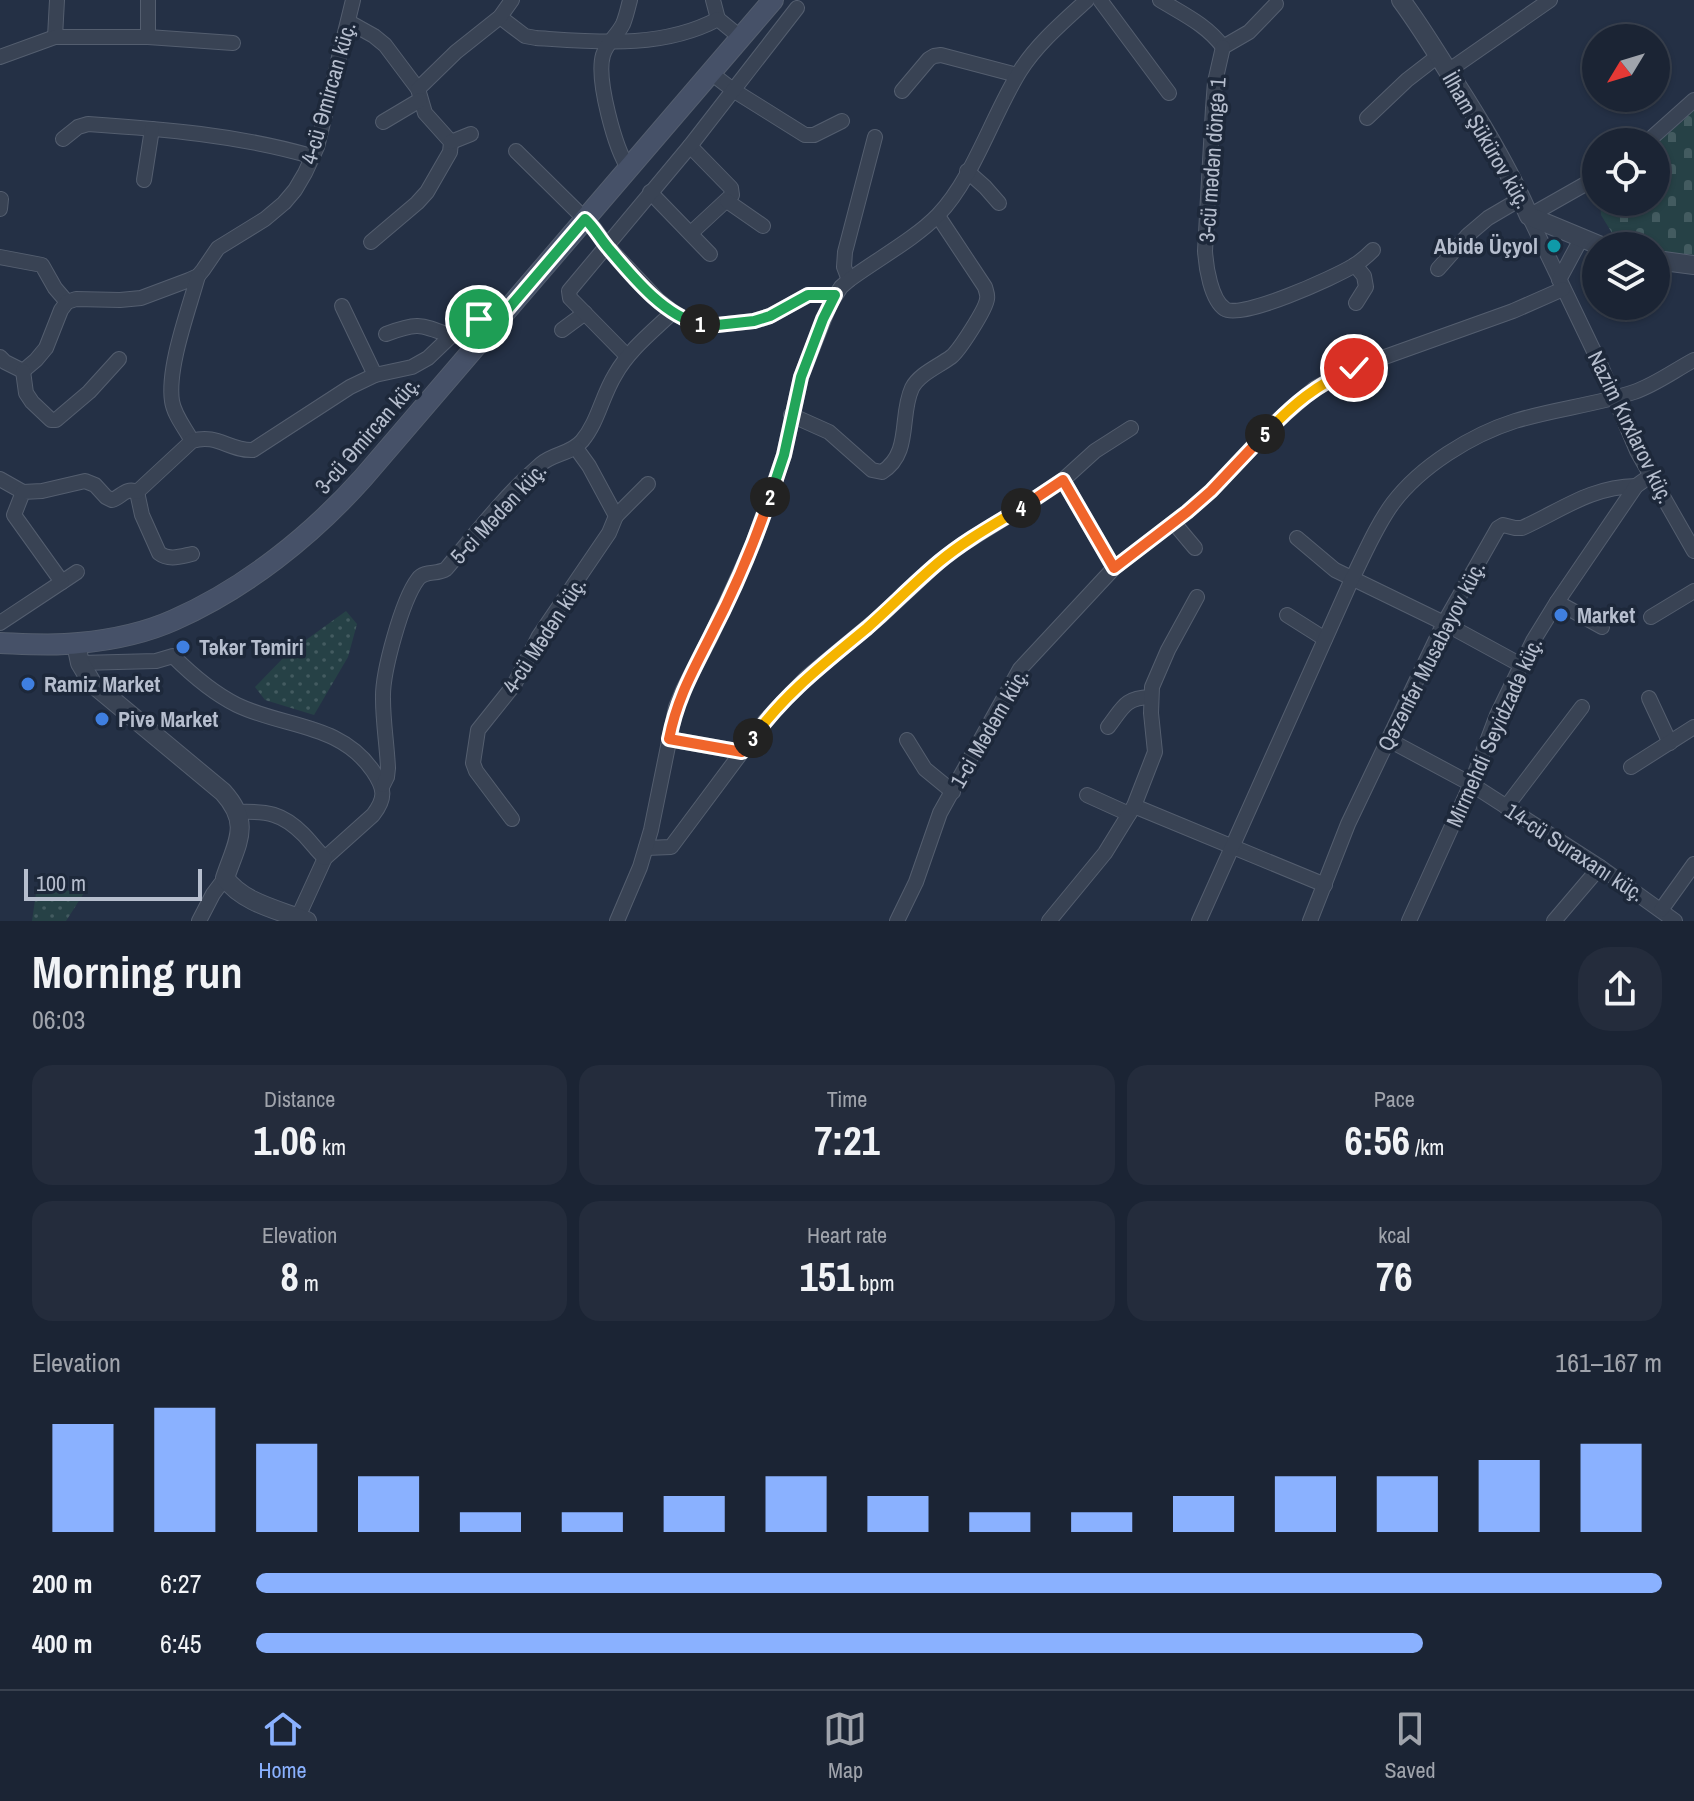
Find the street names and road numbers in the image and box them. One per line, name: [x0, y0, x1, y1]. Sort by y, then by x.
street label: 4-cü Əmircan küç.: [293, 18, 363, 168]
street label: İlham Şükürov küç.: [1436, 66, 1538, 214]
street label: 3-cü mədən döngə 1: [1191, 76, 1233, 244]
street label: Nazim Kırxlarov küç.: [1581, 346, 1681, 508]
street label: 3-cü Əmircan küç.: [308, 370, 426, 500]
street label: 5-ci Mədən küç.: [443, 456, 553, 570]
street label: Qəzənfər Musabəyov küç.: [1370, 556, 1492, 756]
street label: 4-cü Mədən küç.: [495, 571, 593, 699]
street label: Mirmehdi Seyidzadə küç.: [1439, 632, 1549, 832]
street label: 1-ci Mədəm küç.: [943, 663, 1035, 793]
street label: 14-cü Suraxanı küç.: [1500, 796, 1650, 908]

